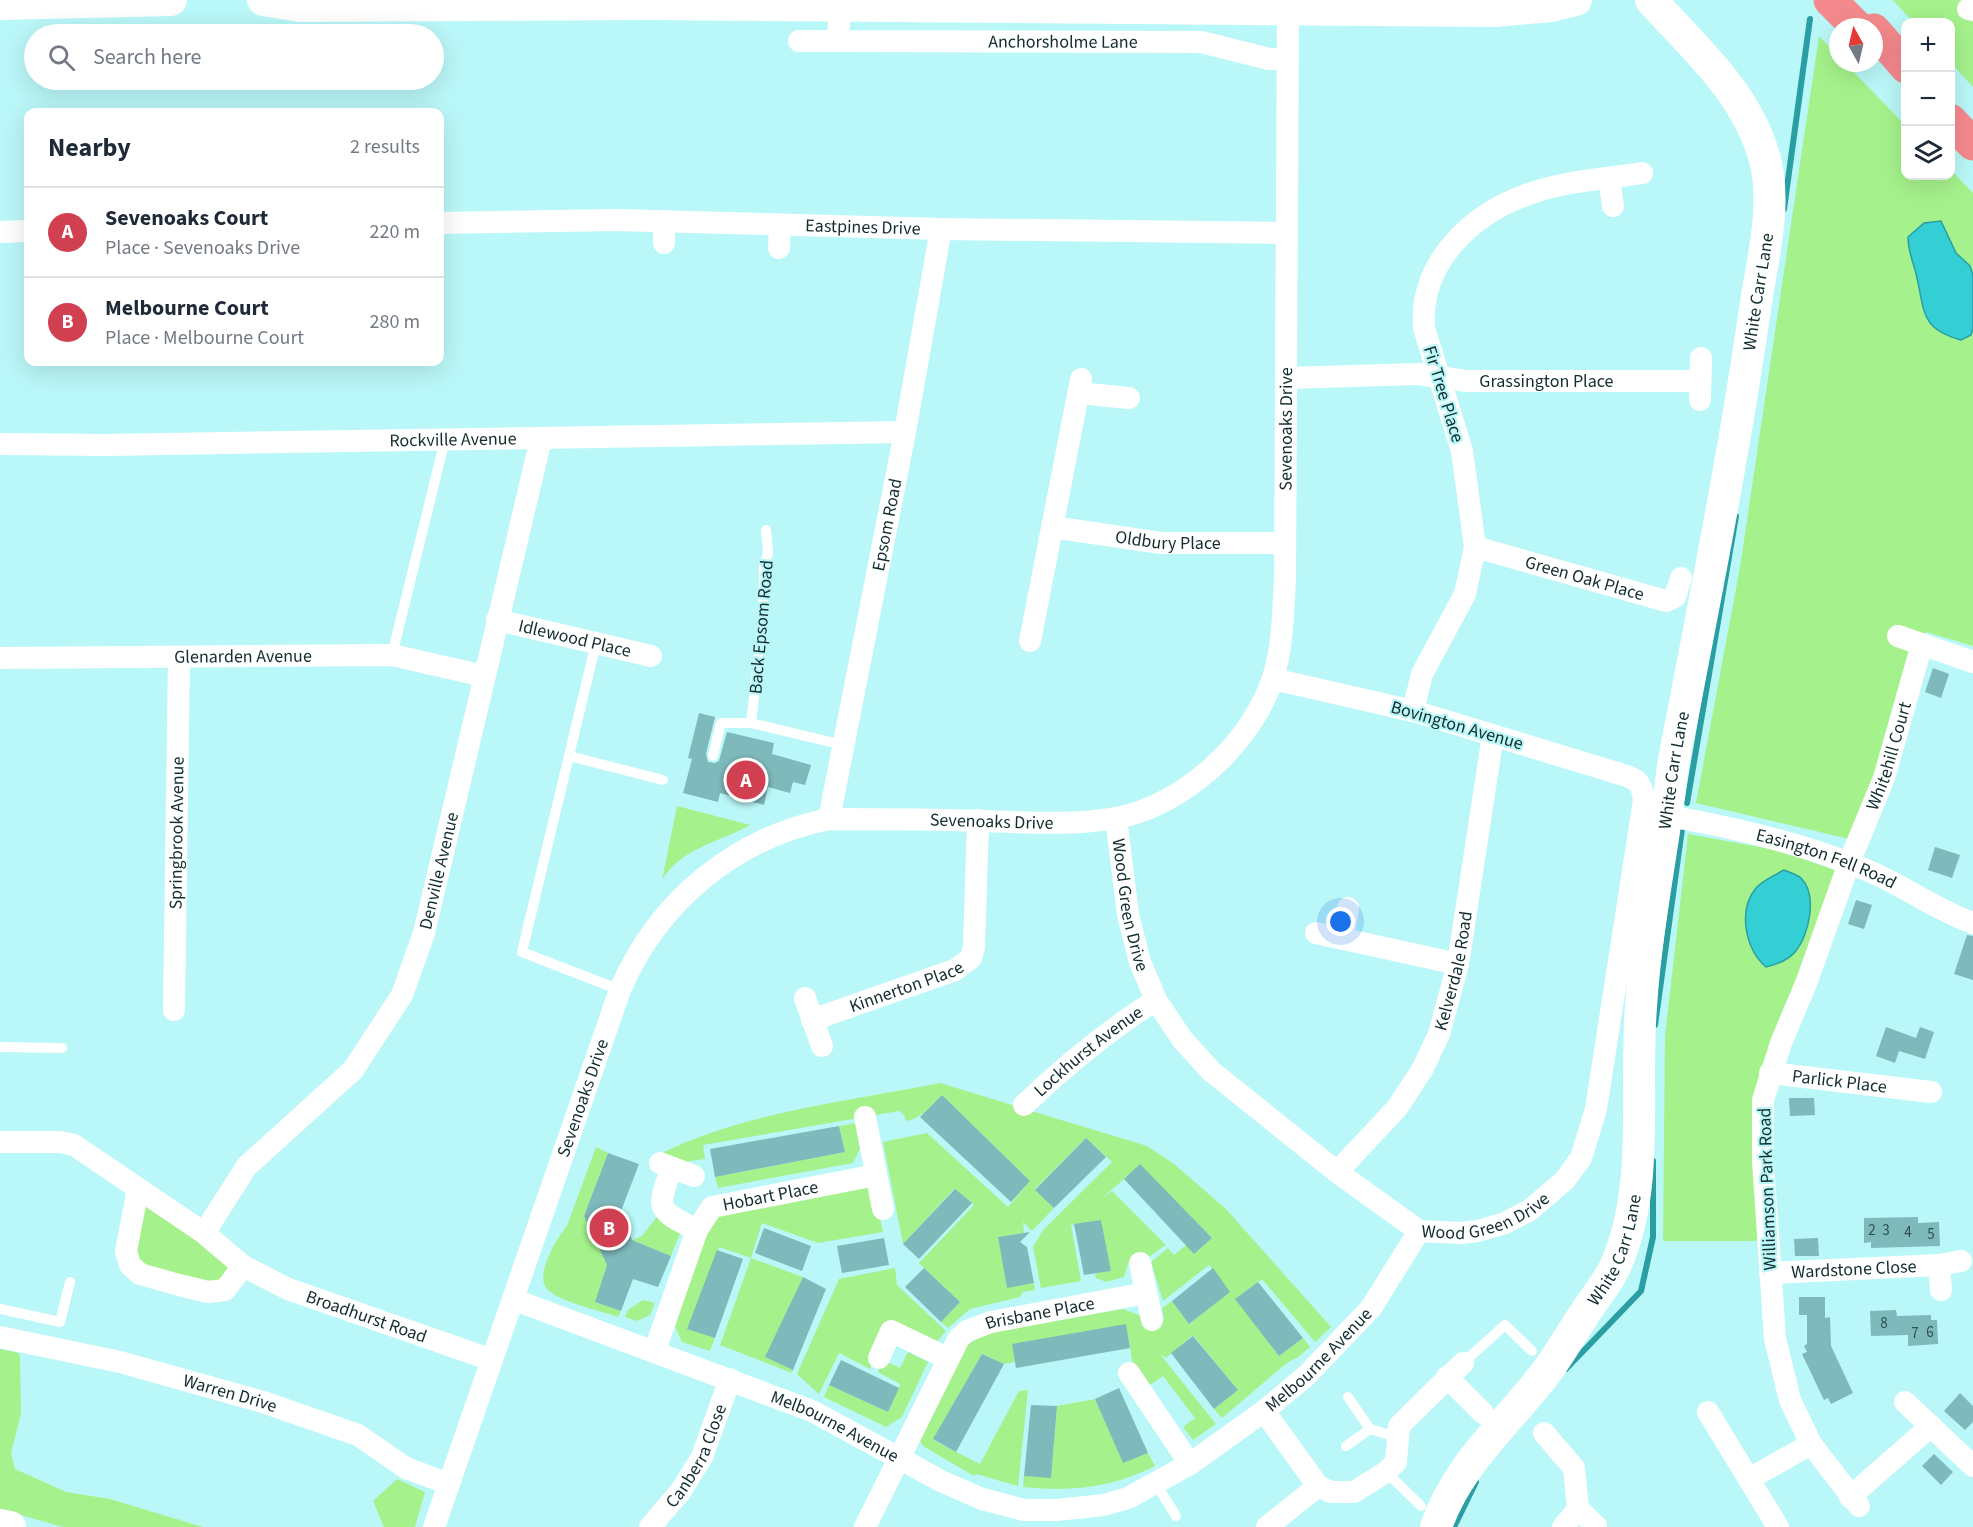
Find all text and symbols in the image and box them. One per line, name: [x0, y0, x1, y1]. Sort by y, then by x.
north arrow: [1829, 18, 1883, 72]
map controls: [1901, 18, 1955, 180]
button: +: [1901, 18, 1955, 72]
search box: [24, 24, 444, 90]
street label: Anchorsholme Lane: [988, 29, 1138, 55]
icon: search: [45, 41, 78, 74]
text: Search here: [93, 41, 201, 73]
button: −: [1901, 72, 1955, 126]
button: layers: [1901, 126, 1955, 180]
text: Nearby: [48, 129, 131, 166]
text: 2 results: [350, 133, 420, 161]
text: Sevenoaks Court: [105, 202, 268, 234]
street label: Eastpines Drive: [805, 213, 921, 241]
text: A: [62, 218, 73, 246]
text: 220 m: [370, 218, 420, 246]
street label: White Carr Lane: [1737, 231, 1780, 353]
text: Place · Sevenoaks Drive: [105, 234, 300, 262]
text: Melbourne Court: [105, 292, 269, 324]
text: B: [61, 308, 74, 336]
text: 280 m: [370, 308, 420, 336]
text: Place · Melbourne Court: [105, 324, 304, 352]
street label: Fir Tree Place: [1417, 343, 1470, 446]
street label: Sevenoaks Drive: [1273, 367, 1299, 491]
street label: Grassington Place: [1479, 369, 1614, 394]
street label: Rockville Avenue: [389, 426, 517, 453]
street label: Epsom Road: [866, 476, 909, 573]
street label: Oldbury Place: [1114, 524, 1221, 556]
street label: Green Oak Place: [1522, 550, 1647, 607]
street label: Back Epsom Road: [743, 559, 780, 695]
street label: Idlewood Place: [516, 613, 634, 664]
street label: Glenarden Avenue: [174, 644, 312, 670]
street label: Bovington Avenue: [1388, 695, 1526, 756]
street label: Whitehill Court: [1860, 699, 1918, 814]
street label: White Carr Lane: [1653, 709, 1696, 831]
street label: Springbrook Avenue: [163, 756, 191, 910]
pin: A: [726, 758, 766, 802]
street label: Sevenoaks Drive: [930, 808, 1054, 836]
street label: Denville Avenue: [413, 810, 465, 932]
street label: Easington Fell Road: [1753, 823, 1901, 895]
street label: Wood Green Drive: [1106, 837, 1155, 976]
your location: [1326, 907, 1355, 936]
street label: Kelverdale Road: [1428, 909, 1479, 1034]
street label: Kinnerton Place: [846, 955, 969, 1019]
street label: Lockhurst Avenue: [1029, 1000, 1148, 1103]
street label: Sevenoaks Drive: [551, 1036, 615, 1161]
street label: Parlick Place: [1791, 1064, 1888, 1100]
street label: Williamson Park Road: [1752, 1107, 1783, 1271]
street label: Hobart Place: [720, 1175, 820, 1218]
street label: Wood Green Drive: [1421, 1187, 1555, 1246]
street label: White Carr Lane: [1582, 1193, 1648, 1311]
pin: B: [590, 1206, 628, 1250]
house number: 2: [1868, 1220, 1876, 1241]
house number: 3: [1882, 1220, 1890, 1241]
house number: 4: [1904, 1222, 1912, 1243]
house number: 5: [1927, 1224, 1935, 1245]
street label: Wardstone Close: [1791, 1254, 1917, 1285]
street label: Broadhurst Road: [302, 1284, 430, 1349]
street label: Brisbane Place: [981, 1291, 1097, 1336]
street label: Melbourne Avenue: [1260, 1302, 1378, 1418]
house number: 8: [1880, 1313, 1888, 1334]
house number: 6: [1926, 1322, 1934, 1343]
house number: 7: [1911, 1323, 1919, 1344]
street label: Warren Drive: [180, 1368, 280, 1419]
street label: Melbourne Avenue: [767, 1385, 903, 1469]
street label: Canberra Close: [660, 1401, 733, 1513]

